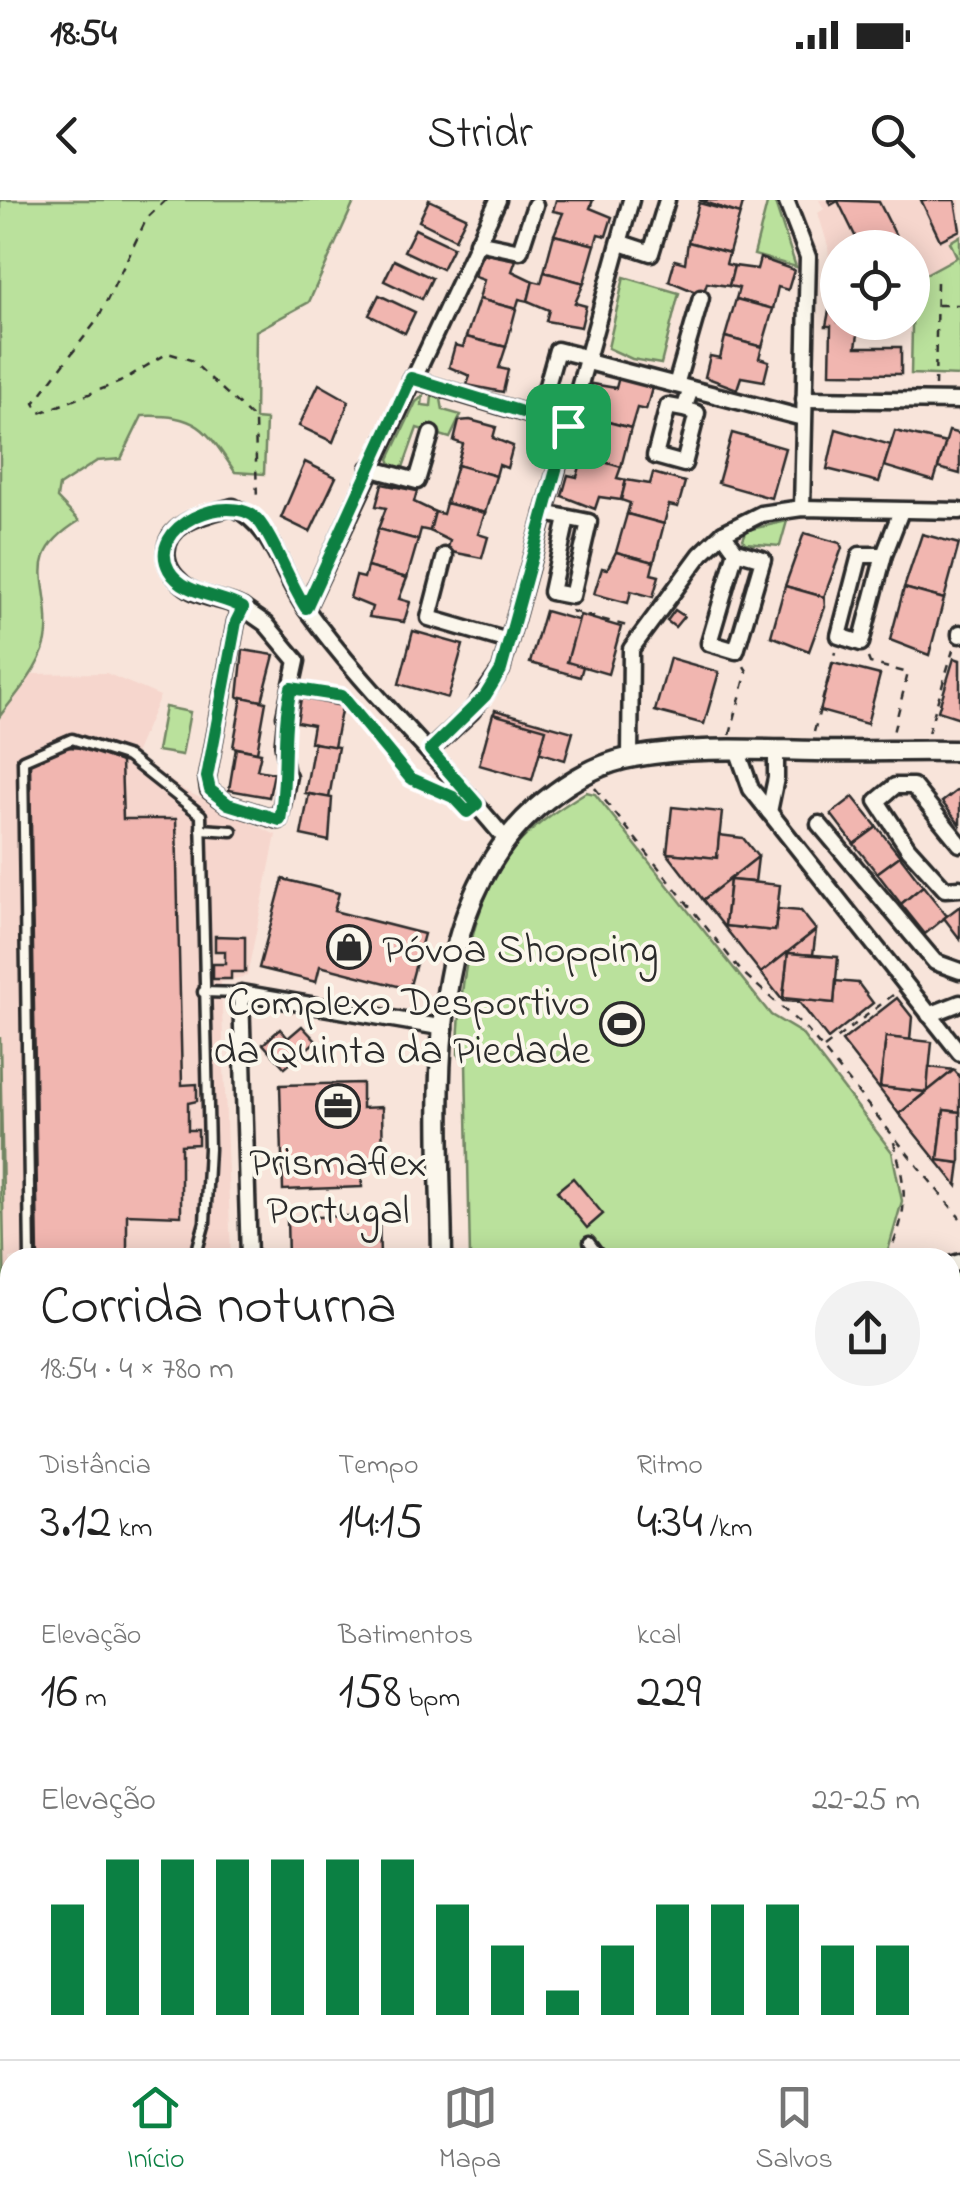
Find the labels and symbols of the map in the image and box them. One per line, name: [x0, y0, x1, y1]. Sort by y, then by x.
pin: [526, 384, 611, 469]
place label: Póvoa Shopping: [382, 921, 659, 982]
shop icon: Póvoa Shopping: [326, 924, 372, 970]
place label: Complexo Desportivo da Quinta da Piedade: [213, 974, 590, 1083]
sports icon: Complexo Desportivo da Quinta da Piedade: [599, 1001, 645, 1047]
office icon: Prismaflex Portugal: [315, 1083, 361, 1129]
place label: Prismaflex Portugal: [249, 1134, 427, 1243]

